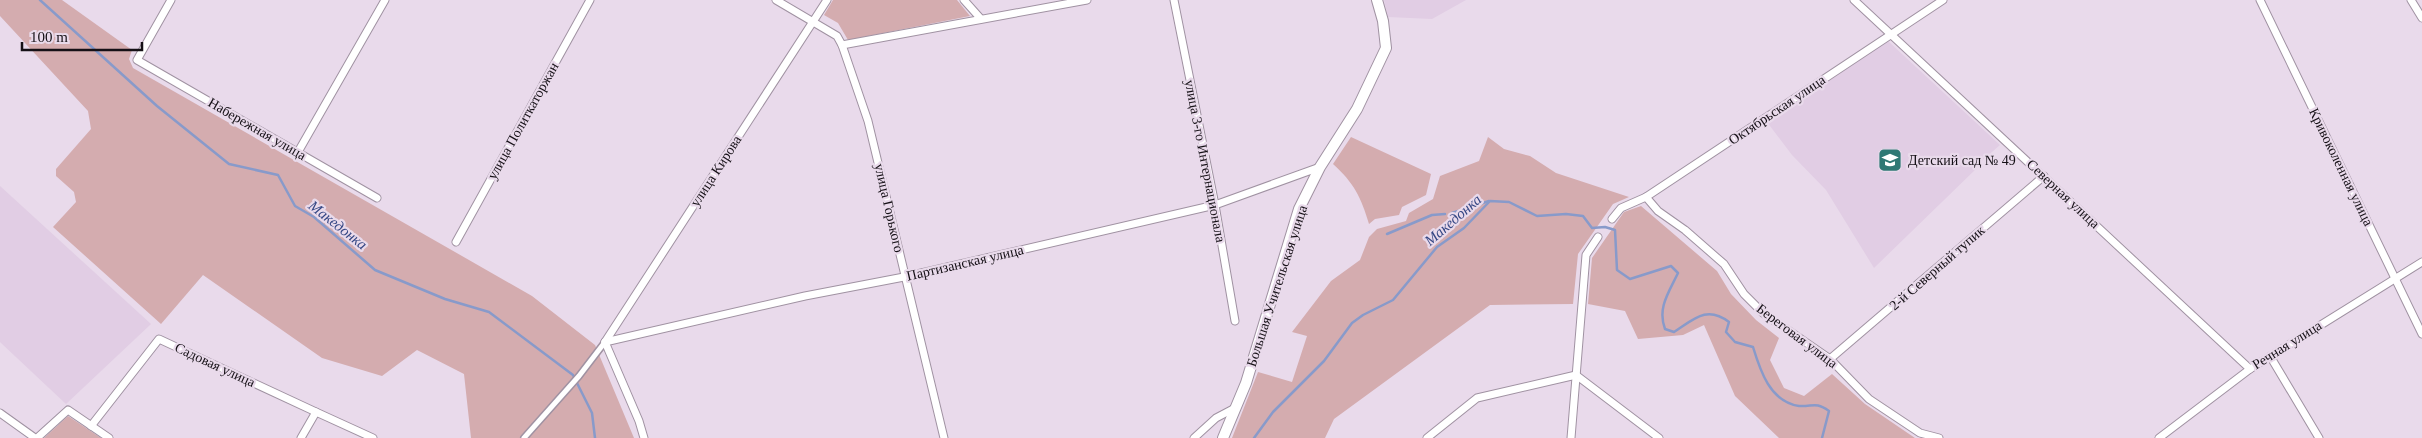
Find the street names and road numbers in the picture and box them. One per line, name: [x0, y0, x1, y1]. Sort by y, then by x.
street label: улица Политкаторжан: [485, 59, 562, 182]
street label: Октябрьская улица: [1726, 72, 1829, 148]
street label: улица 3-го Интернационала: [1182, 78, 1228, 244]
street label: Набережная улица: [205, 95, 309, 164]
street label: Кривоколенная улица: [2306, 106, 2376, 229]
street label: улица Кирова: [688, 132, 745, 209]
street label: Северная улица: [2024, 157, 2103, 232]
street label: улица Горького: [871, 162, 907, 254]
street label: Большая Учительская улица: [1244, 203, 1310, 369]
street label: 2-й Северный тупик: [1887, 223, 1988, 313]
street label: Партизанская улица: [905, 242, 1026, 284]
street label: Береговая улица: [1754, 301, 1841, 372]
street label: Речная улица: [2250, 317, 2325, 372]
street label: Садовая улица: [172, 340, 258, 390]

